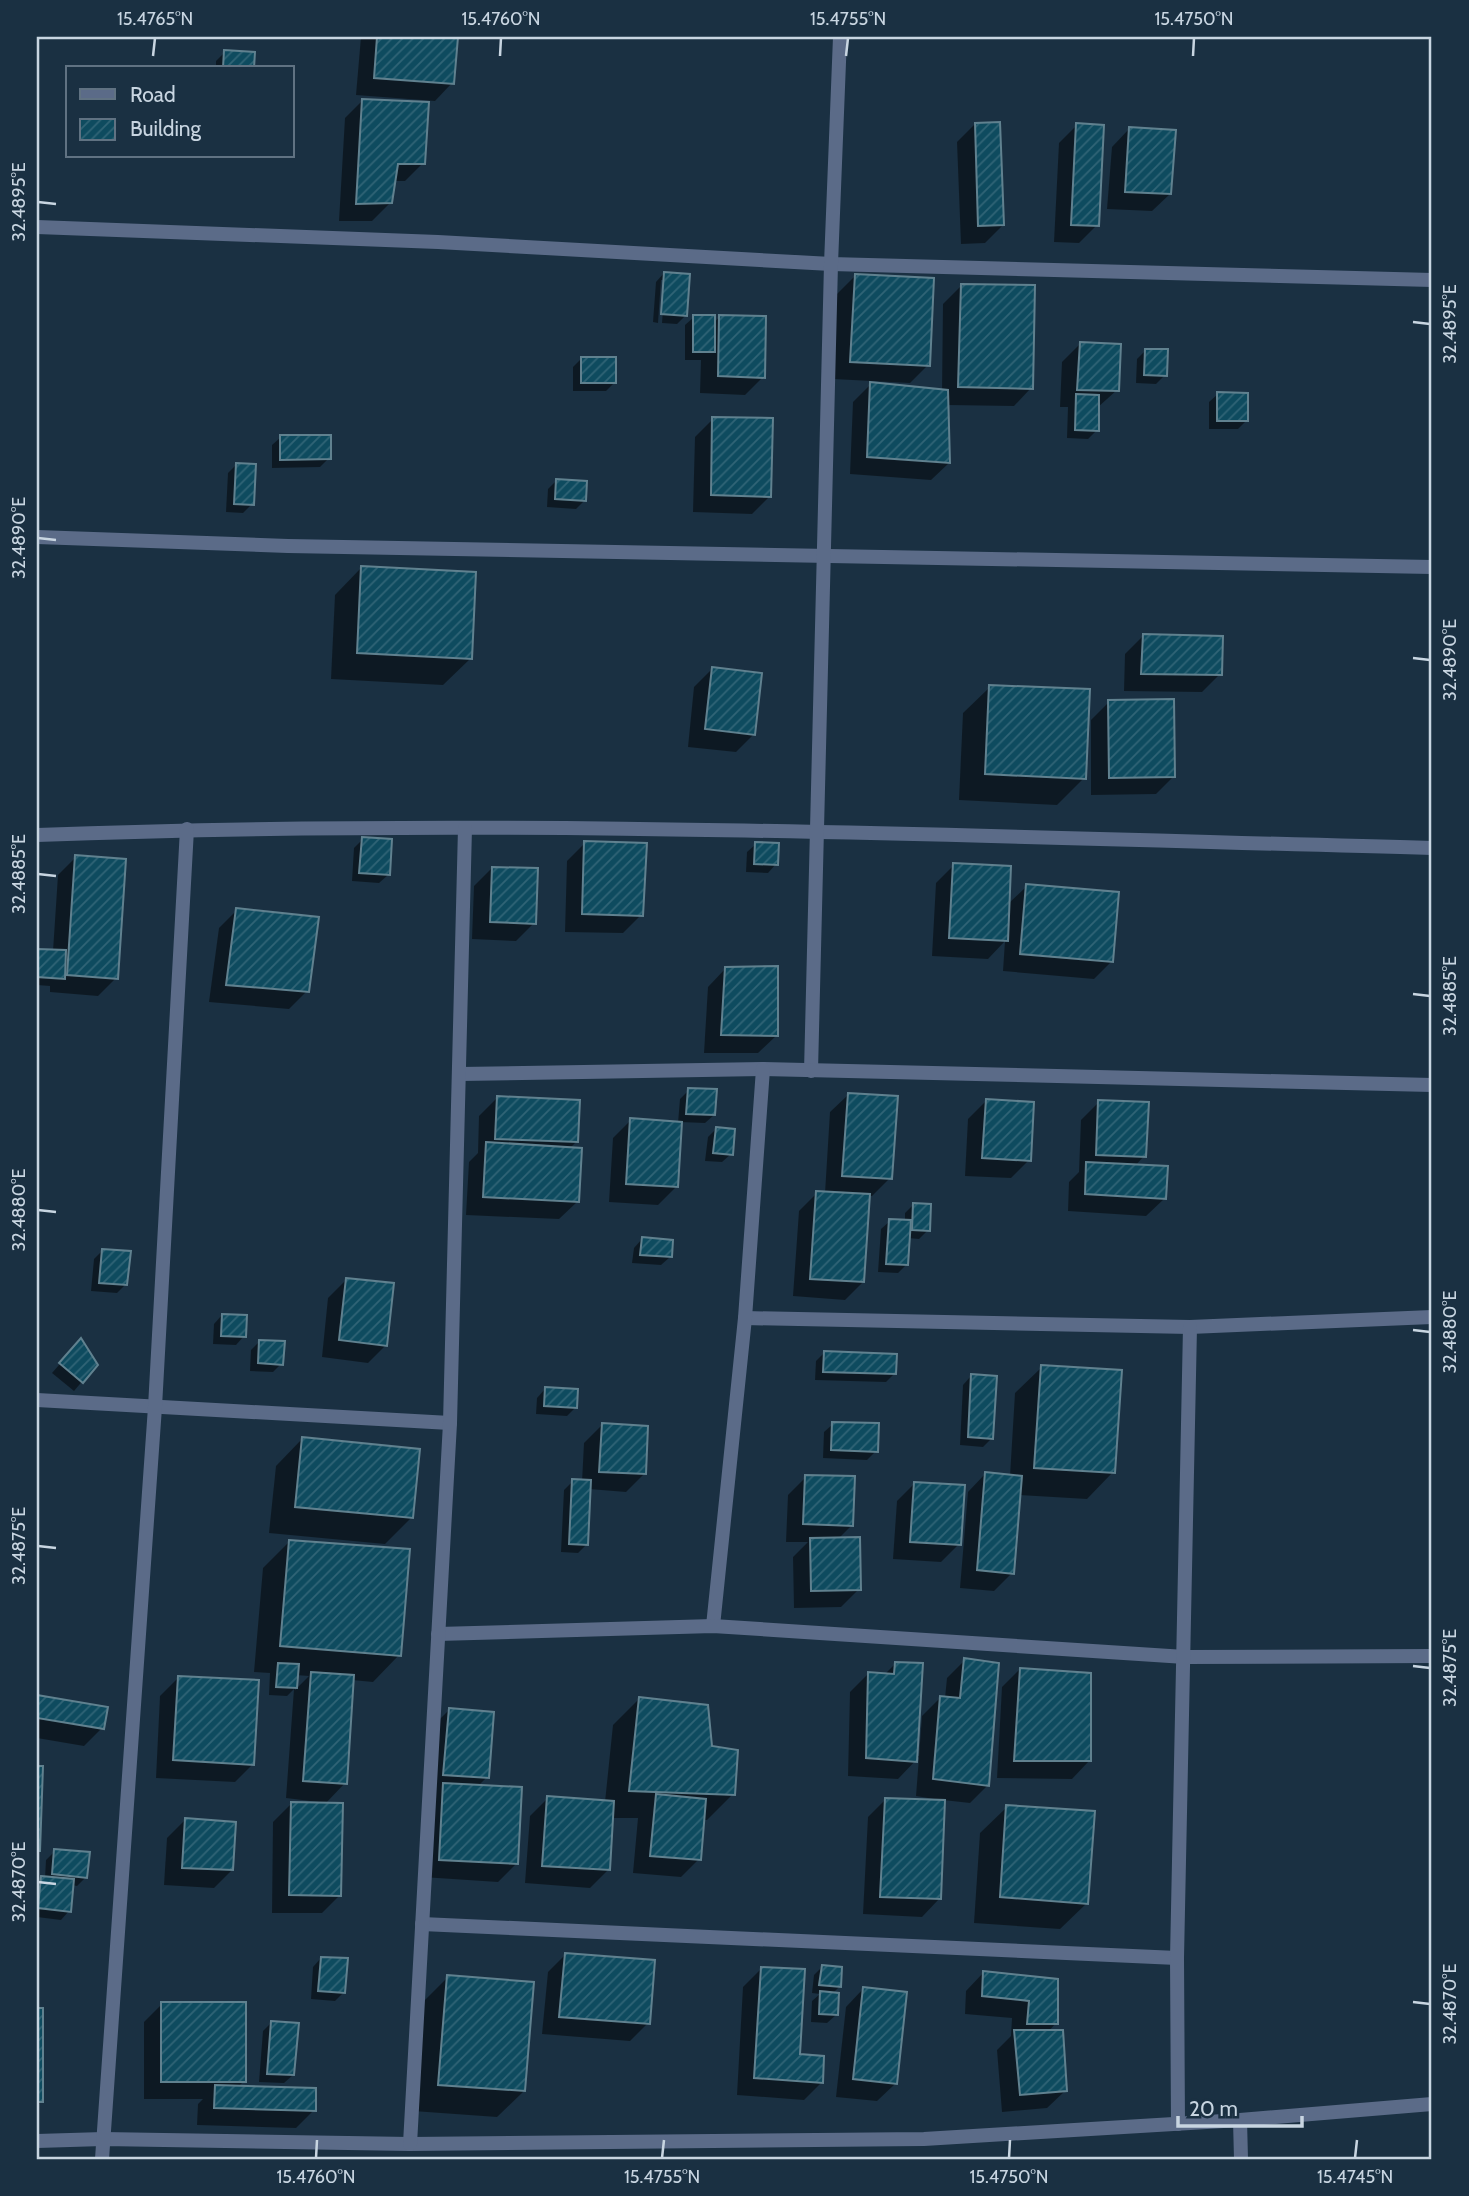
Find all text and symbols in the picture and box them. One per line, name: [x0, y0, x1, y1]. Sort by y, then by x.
text: 15.4765°N: [117, 8, 193, 30]
text: 15.4760°N: [461, 8, 541, 30]
text: 15.4755°N: [810, 8, 886, 30]
text: 15.4750°N: [1154, 8, 1234, 30]
legend: [66, 66, 294, 158]
text: Road: [130, 82, 176, 107]
text: Building: [130, 116, 202, 141]
text: 32.4895°E: [8, 162, 30, 242]
text: 32.4895°E: [1439, 284, 1461, 364]
text: 32.4890°E: [8, 497, 30, 579]
text: 32.4890°E: [1439, 619, 1461, 701]
text: 32.4885°E: [8, 834, 30, 914]
text: 32.4885°E: [1439, 956, 1461, 1036]
text: 32.4880°E: [8, 1169, 30, 1251]
text: 32.4880°E: [1439, 1291, 1461, 1373]
text: 32.4875°E: [8, 1507, 30, 1585]
text: 32.4875°E: [1439, 1629, 1461, 1707]
text: 32.4870°E: [8, 1842, 30, 1922]
text: 32.4870°E: [1439, 1964, 1461, 2044]
scale bar: [1178, 2084, 1303, 2128]
text: 20 m: [1189, 2096, 1238, 2121]
text: 15.4760°N: [276, 2166, 356, 2188]
text: 15.4755°N: [624, 2166, 700, 2188]
text: 15.4750°N: [969, 2166, 1049, 2188]
text: 15.4745°N: [1317, 2166, 1393, 2188]

